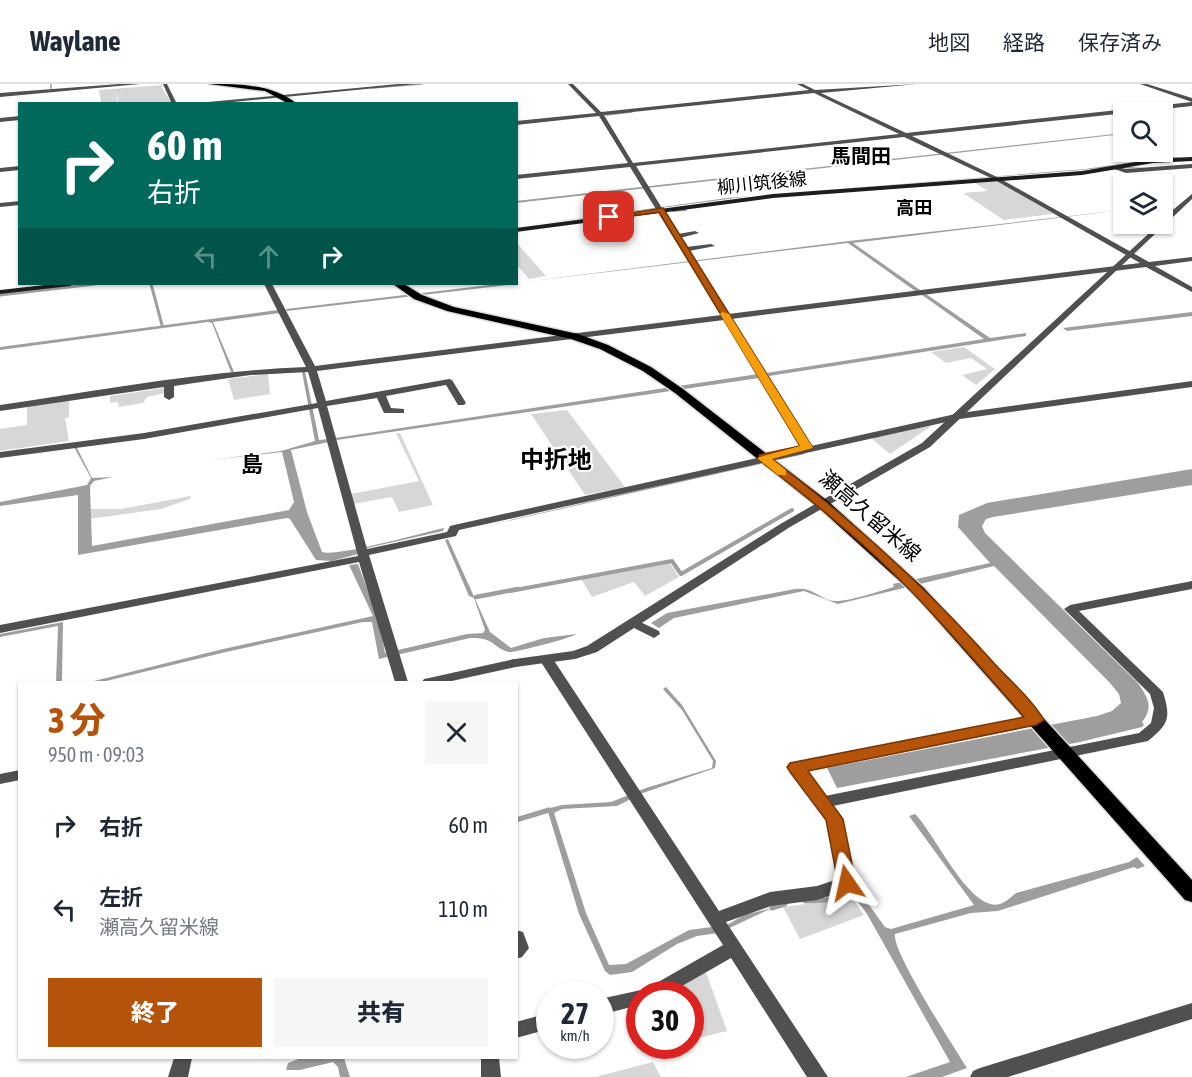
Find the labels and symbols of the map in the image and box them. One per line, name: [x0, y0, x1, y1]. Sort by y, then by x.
district label: 馬間田: [831, 144, 891, 167]
street label: 柳川筑後線: [716, 167, 808, 198]
pin: [583, 191, 634, 242]
district label: 高田: [896, 197, 932, 218]
district label: 中折地: [520, 446, 592, 473]
district label: 島: [241, 451, 263, 477]
street label: 瀬高久留米線: [815, 465, 926, 566]
position arrow: [815, 851, 879, 915]
speed limit sign: 30: [626, 981, 704, 1059]

